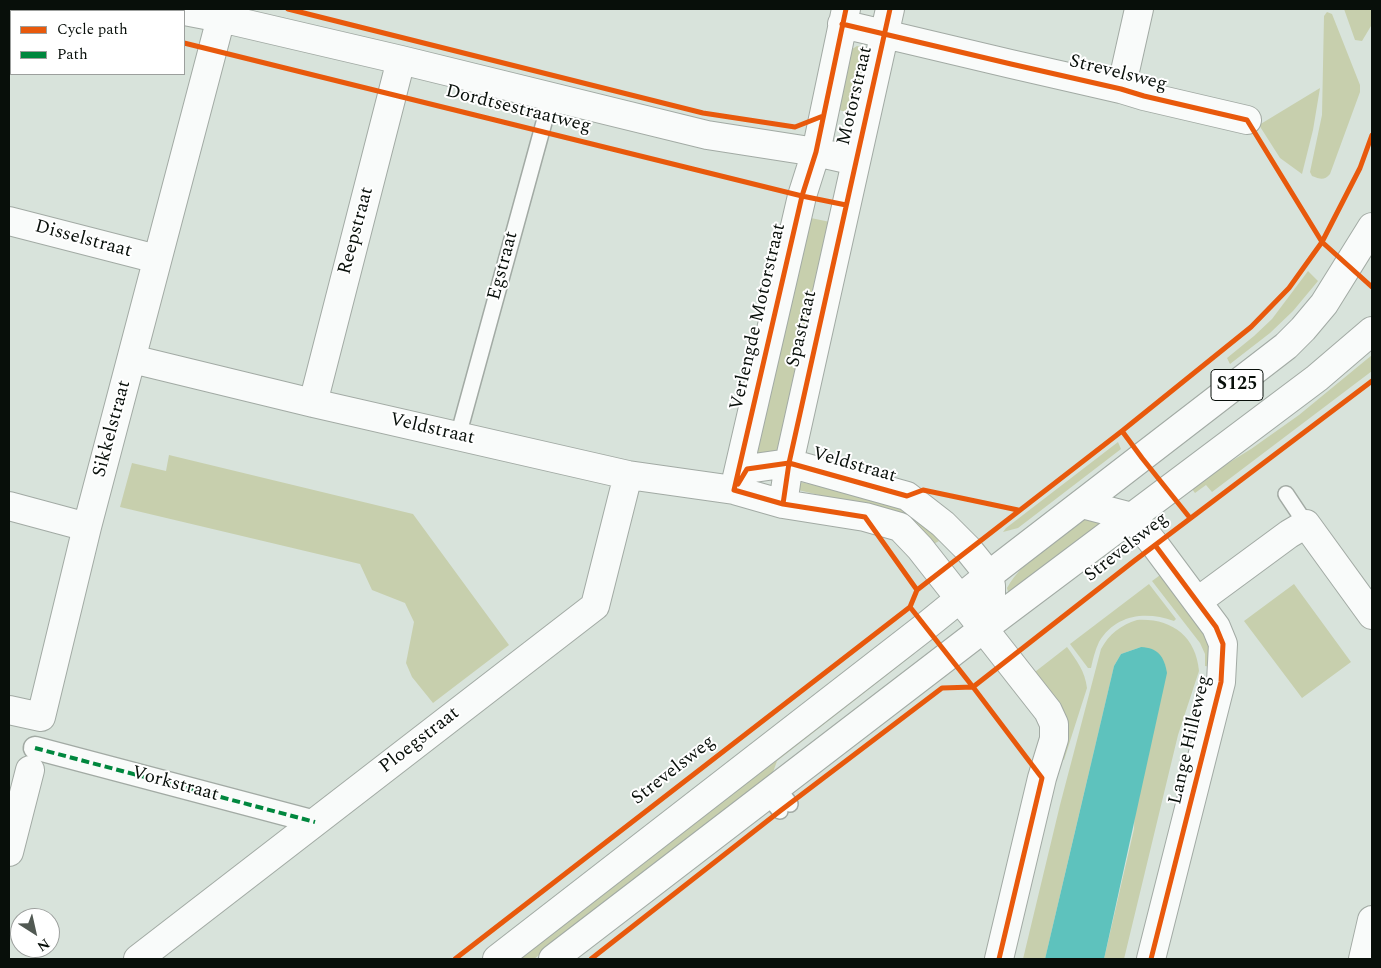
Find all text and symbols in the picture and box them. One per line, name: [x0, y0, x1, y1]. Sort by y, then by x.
legend: [10, 10, 185, 75]
text: Cycle path: [57, 18, 128, 41]
text: Path: [57, 43, 88, 66]
street label: Motorstraat: [834, 44, 878, 148]
street label: Strevelsweg: [1067, 51, 1169, 97]
street label: Dordtsestraatweg: [443, 81, 593, 139]
street label: Reepstraat: [334, 185, 380, 277]
street label: Disselstraat: [32, 216, 134, 264]
street label: Verlengde Motorstraat: [726, 221, 792, 413]
street label: Egstraat: [484, 229, 524, 303]
street label: Spastraat: [783, 288, 823, 370]
road number: S125: [1211, 370, 1263, 400]
street label: Sikkelstraat: [89, 378, 137, 480]
street label: Veldstraat: [387, 409, 477, 451]
street label: Veldstraat: [809, 443, 899, 489]
street label: Strevelsweg: [1081, 508, 1173, 588]
street label: Lange Hilleweg: [1165, 673, 1217, 807]
street label: Ploegstraat: [375, 703, 465, 779]
street label: Strevelsweg: [628, 731, 720, 811]
street label: Vorkstraat: [129, 762, 221, 808]
north arrow: [10, 908, 60, 958]
text: N: [33, 933, 54, 957]

